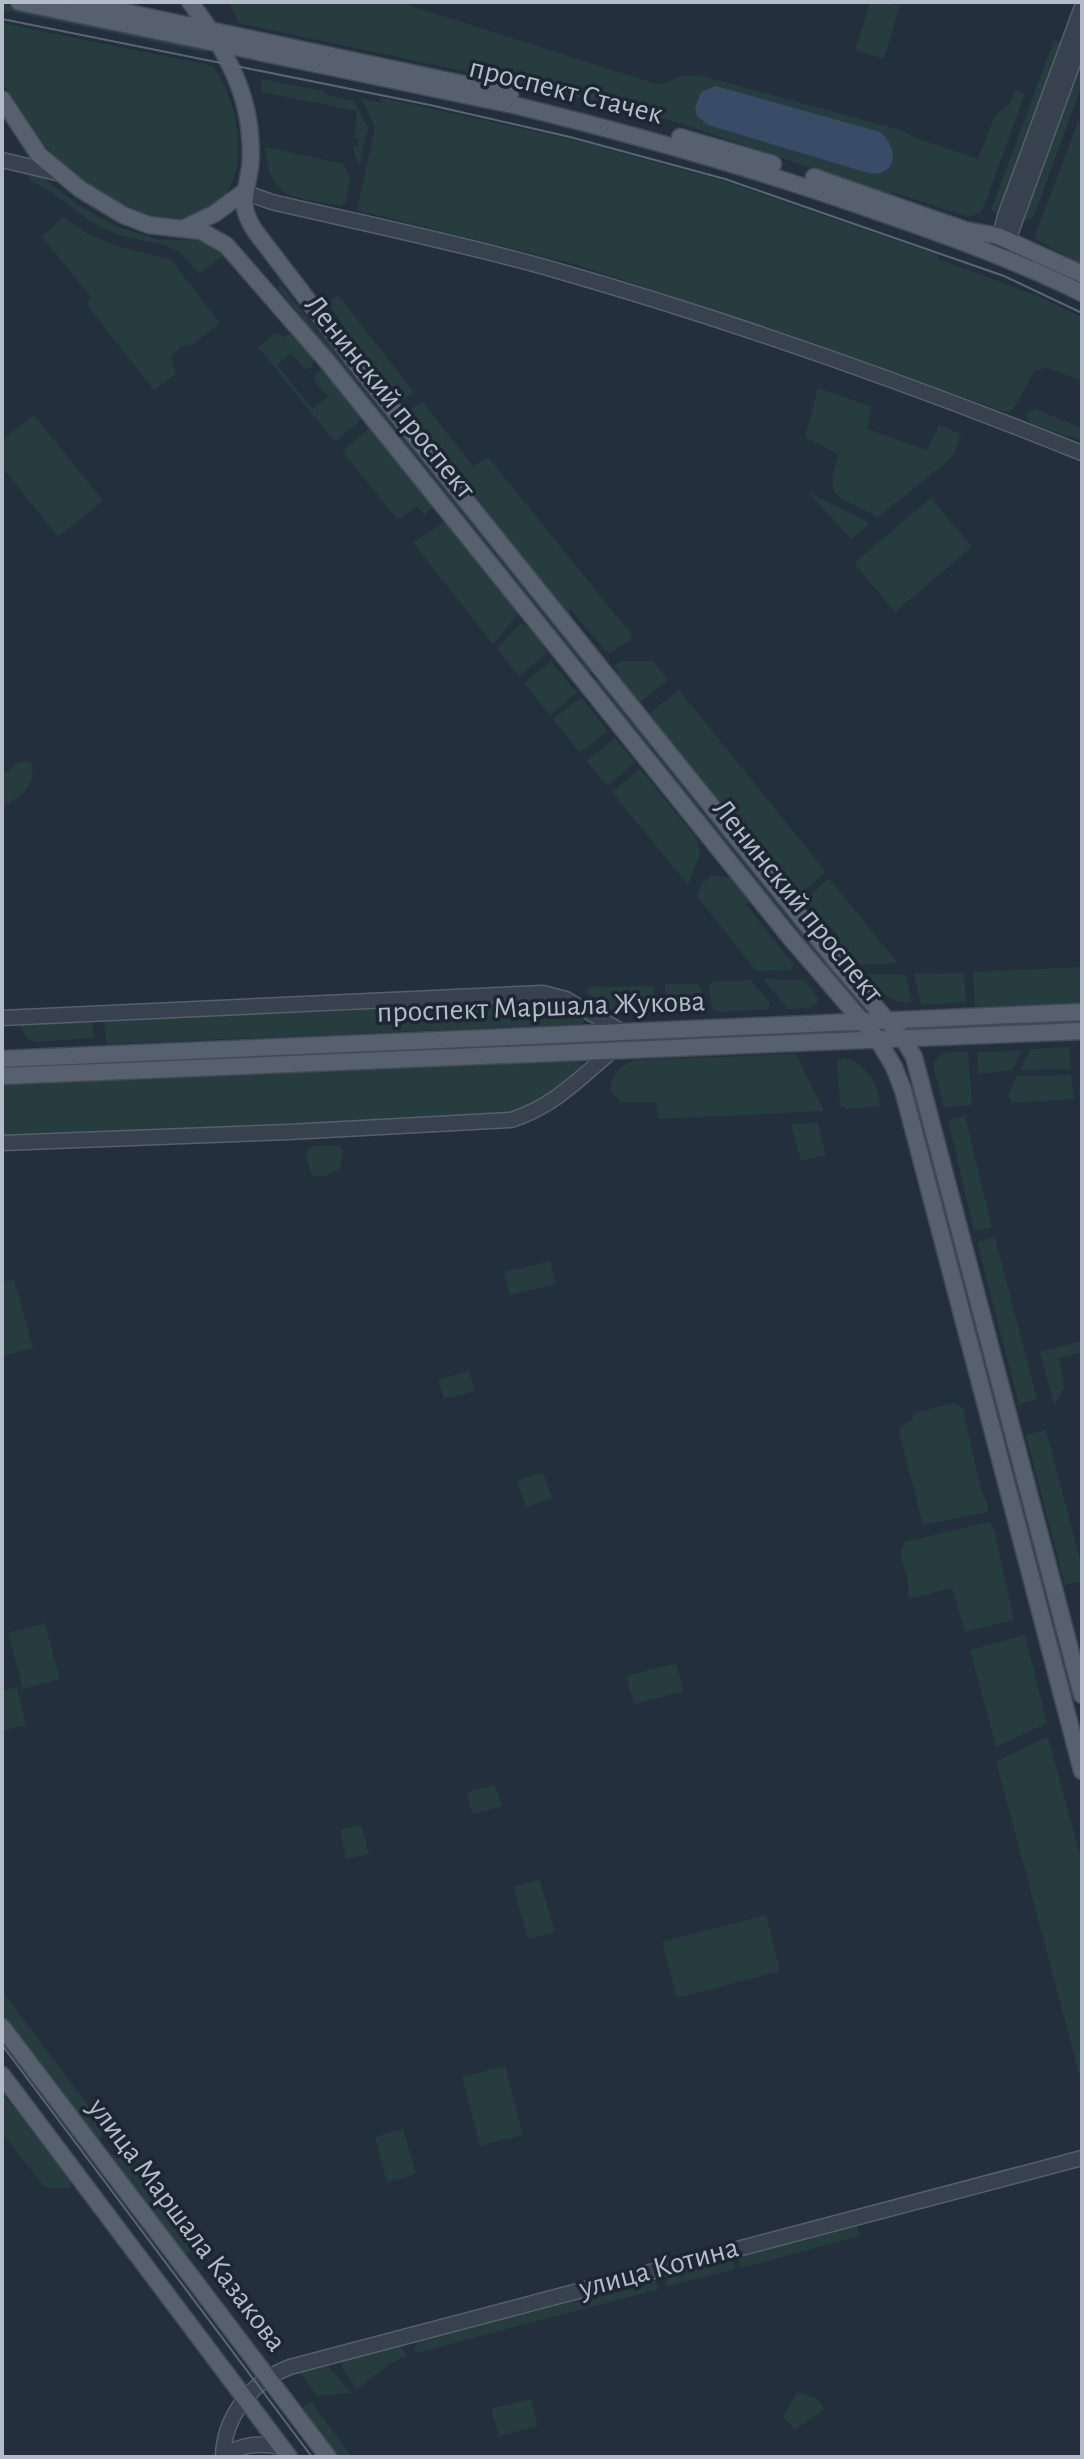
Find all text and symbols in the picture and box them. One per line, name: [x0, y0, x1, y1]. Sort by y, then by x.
street label: проспект Стачек: [466, 52, 666, 130]
street label: Ленинский проспект: [299, 290, 481, 504]
street label: Ленинский проспект: [707, 794, 889, 1008]
street label: проспект Маршала Жукова: [376, 986, 706, 1028]
street label: улица Маршала Казакова: [82, 2092, 292, 2357]
street label: улица Котина: [575, 2232, 742, 2304]

